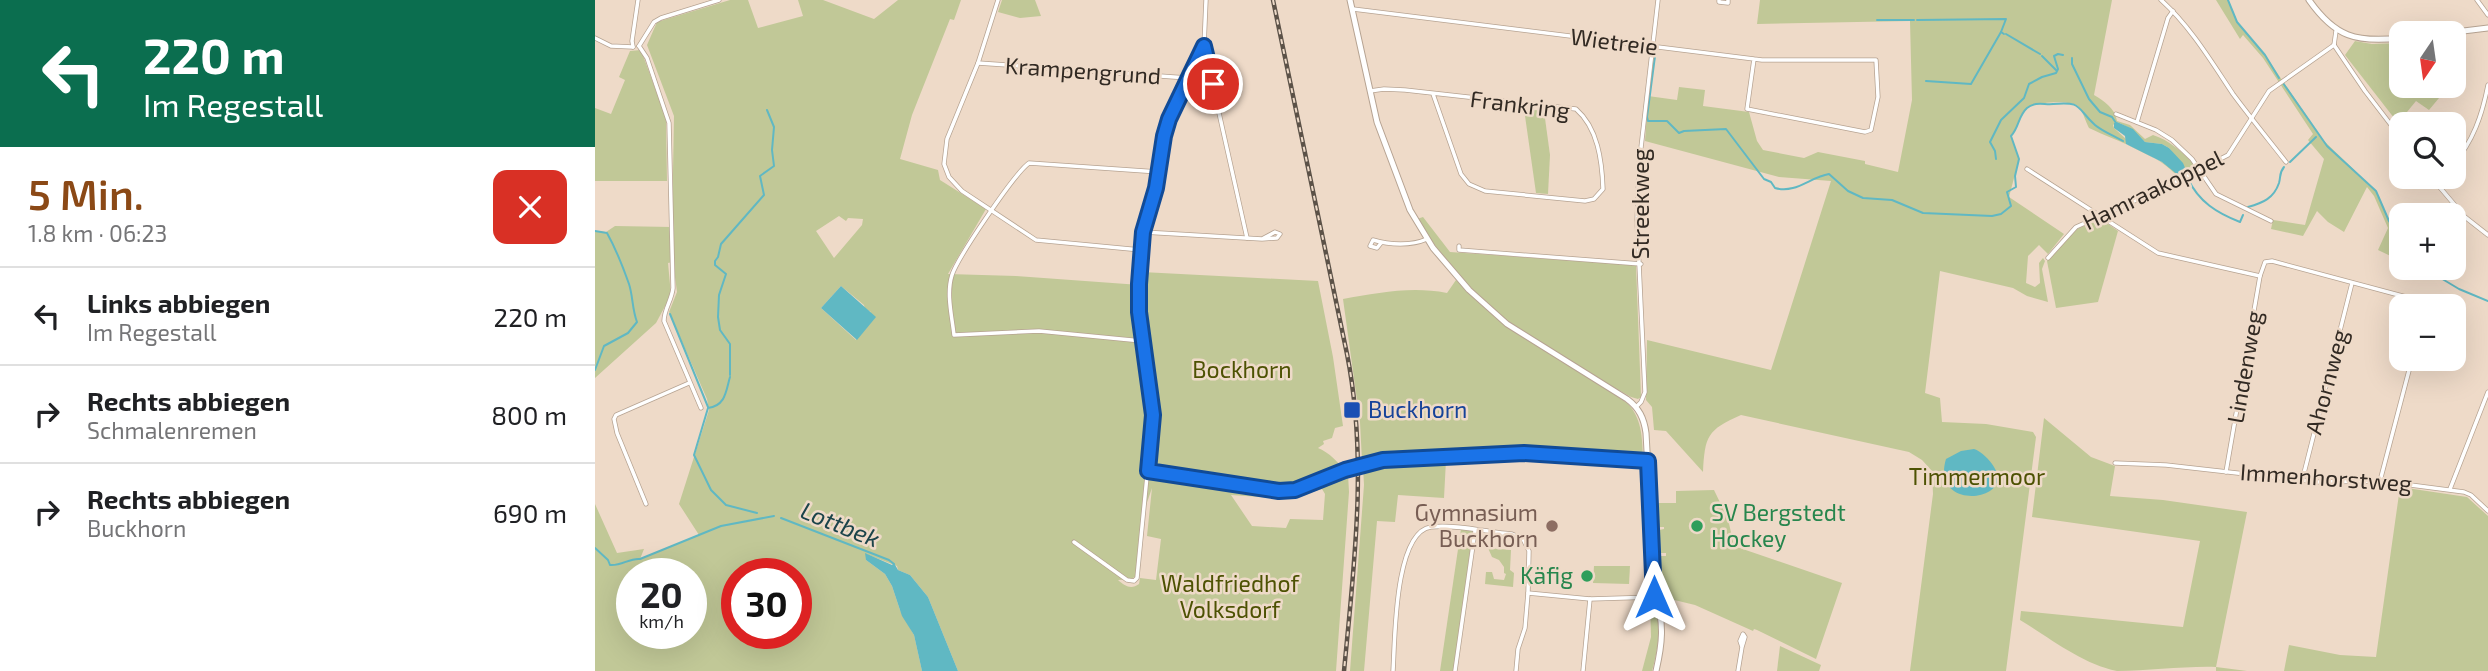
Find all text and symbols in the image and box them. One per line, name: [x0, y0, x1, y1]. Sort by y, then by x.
north arrow: [2389, 21, 2466, 98]
map controls: [2389, 21, 2466, 371]
street label: Wietreie: [1569, 22, 1659, 60]
text: 220 m: [143, 25, 285, 84]
icon: left: [28, 28, 119, 119]
street label: Krampengrund: [1004, 51, 1162, 89]
pin: [1183, 54, 1243, 114]
icon: arrive: [1194, 65, 1232, 103]
street label: Frankring: [1469, 84, 1572, 124]
text: Im Regestall: [143, 85, 323, 123]
button: search: [2389, 112, 2466, 189]
street label: Hamraakoppel: [2078, 143, 2228, 235]
street label: Streekweg: [1626, 148, 1654, 259]
text: 5 Min.: [28, 168, 144, 218]
button: close: [493, 170, 567, 244]
button: +: [2389, 203, 2466, 280]
text: 1.8 km · 06:23: [28, 219, 167, 247]
text: Links abbiegen: [87, 287, 271, 318]
button: −: [2389, 294, 2466, 371]
icon: left: [28, 297, 66, 335]
text: 220 m: [494, 301, 567, 332]
street label: Lindenweg: [2220, 308, 2268, 425]
text: Im Regestall: [87, 318, 217, 346]
street label: Ahornweg: [2299, 326, 2353, 437]
park label: Bockhorn: [1192, 355, 1292, 383]
text: Rechts abbiegen: [87, 385, 290, 416]
icon: right: [28, 395, 66, 433]
place label: Buckhorn: [1368, 395, 1467, 423]
text: 800 m: [491, 399, 567, 430]
marker: Buckhorn: [1342, 400, 1362, 420]
text: Schmalenremen: [87, 416, 257, 444]
street label: Immenhorstweg: [2239, 457, 2413, 497]
park label: Timmermoor: [1909, 462, 2045, 490]
text: Rechts abbiegen: [87, 483, 290, 514]
icon: right: [28, 493, 66, 531]
water label: Lottbek: [797, 495, 884, 553]
text: 690 m: [493, 497, 567, 528]
place label: Gymnasium Buckhorn: [1415, 498, 1538, 552]
place label: SV Bergstedt Hockey: [1711, 498, 1846, 552]
text: Buckhorn: [87, 514, 186, 542]
marker: Gymnasium Buckhorn: [1544, 518, 1560, 534]
marker: SV Bergstedt Hockey: [1689, 518, 1705, 534]
speed limit sign: 30: [721, 558, 812, 649]
position arrow: [1617, 560, 1691, 634]
place label: Käfig: [1520, 561, 1573, 589]
marker: Käfig: [1579, 568, 1595, 584]
park label: Waldfriedhof Volksdorf: [1161, 569, 1301, 623]
text: 20: [640, 573, 683, 615]
text: km/h: [639, 610, 684, 632]

